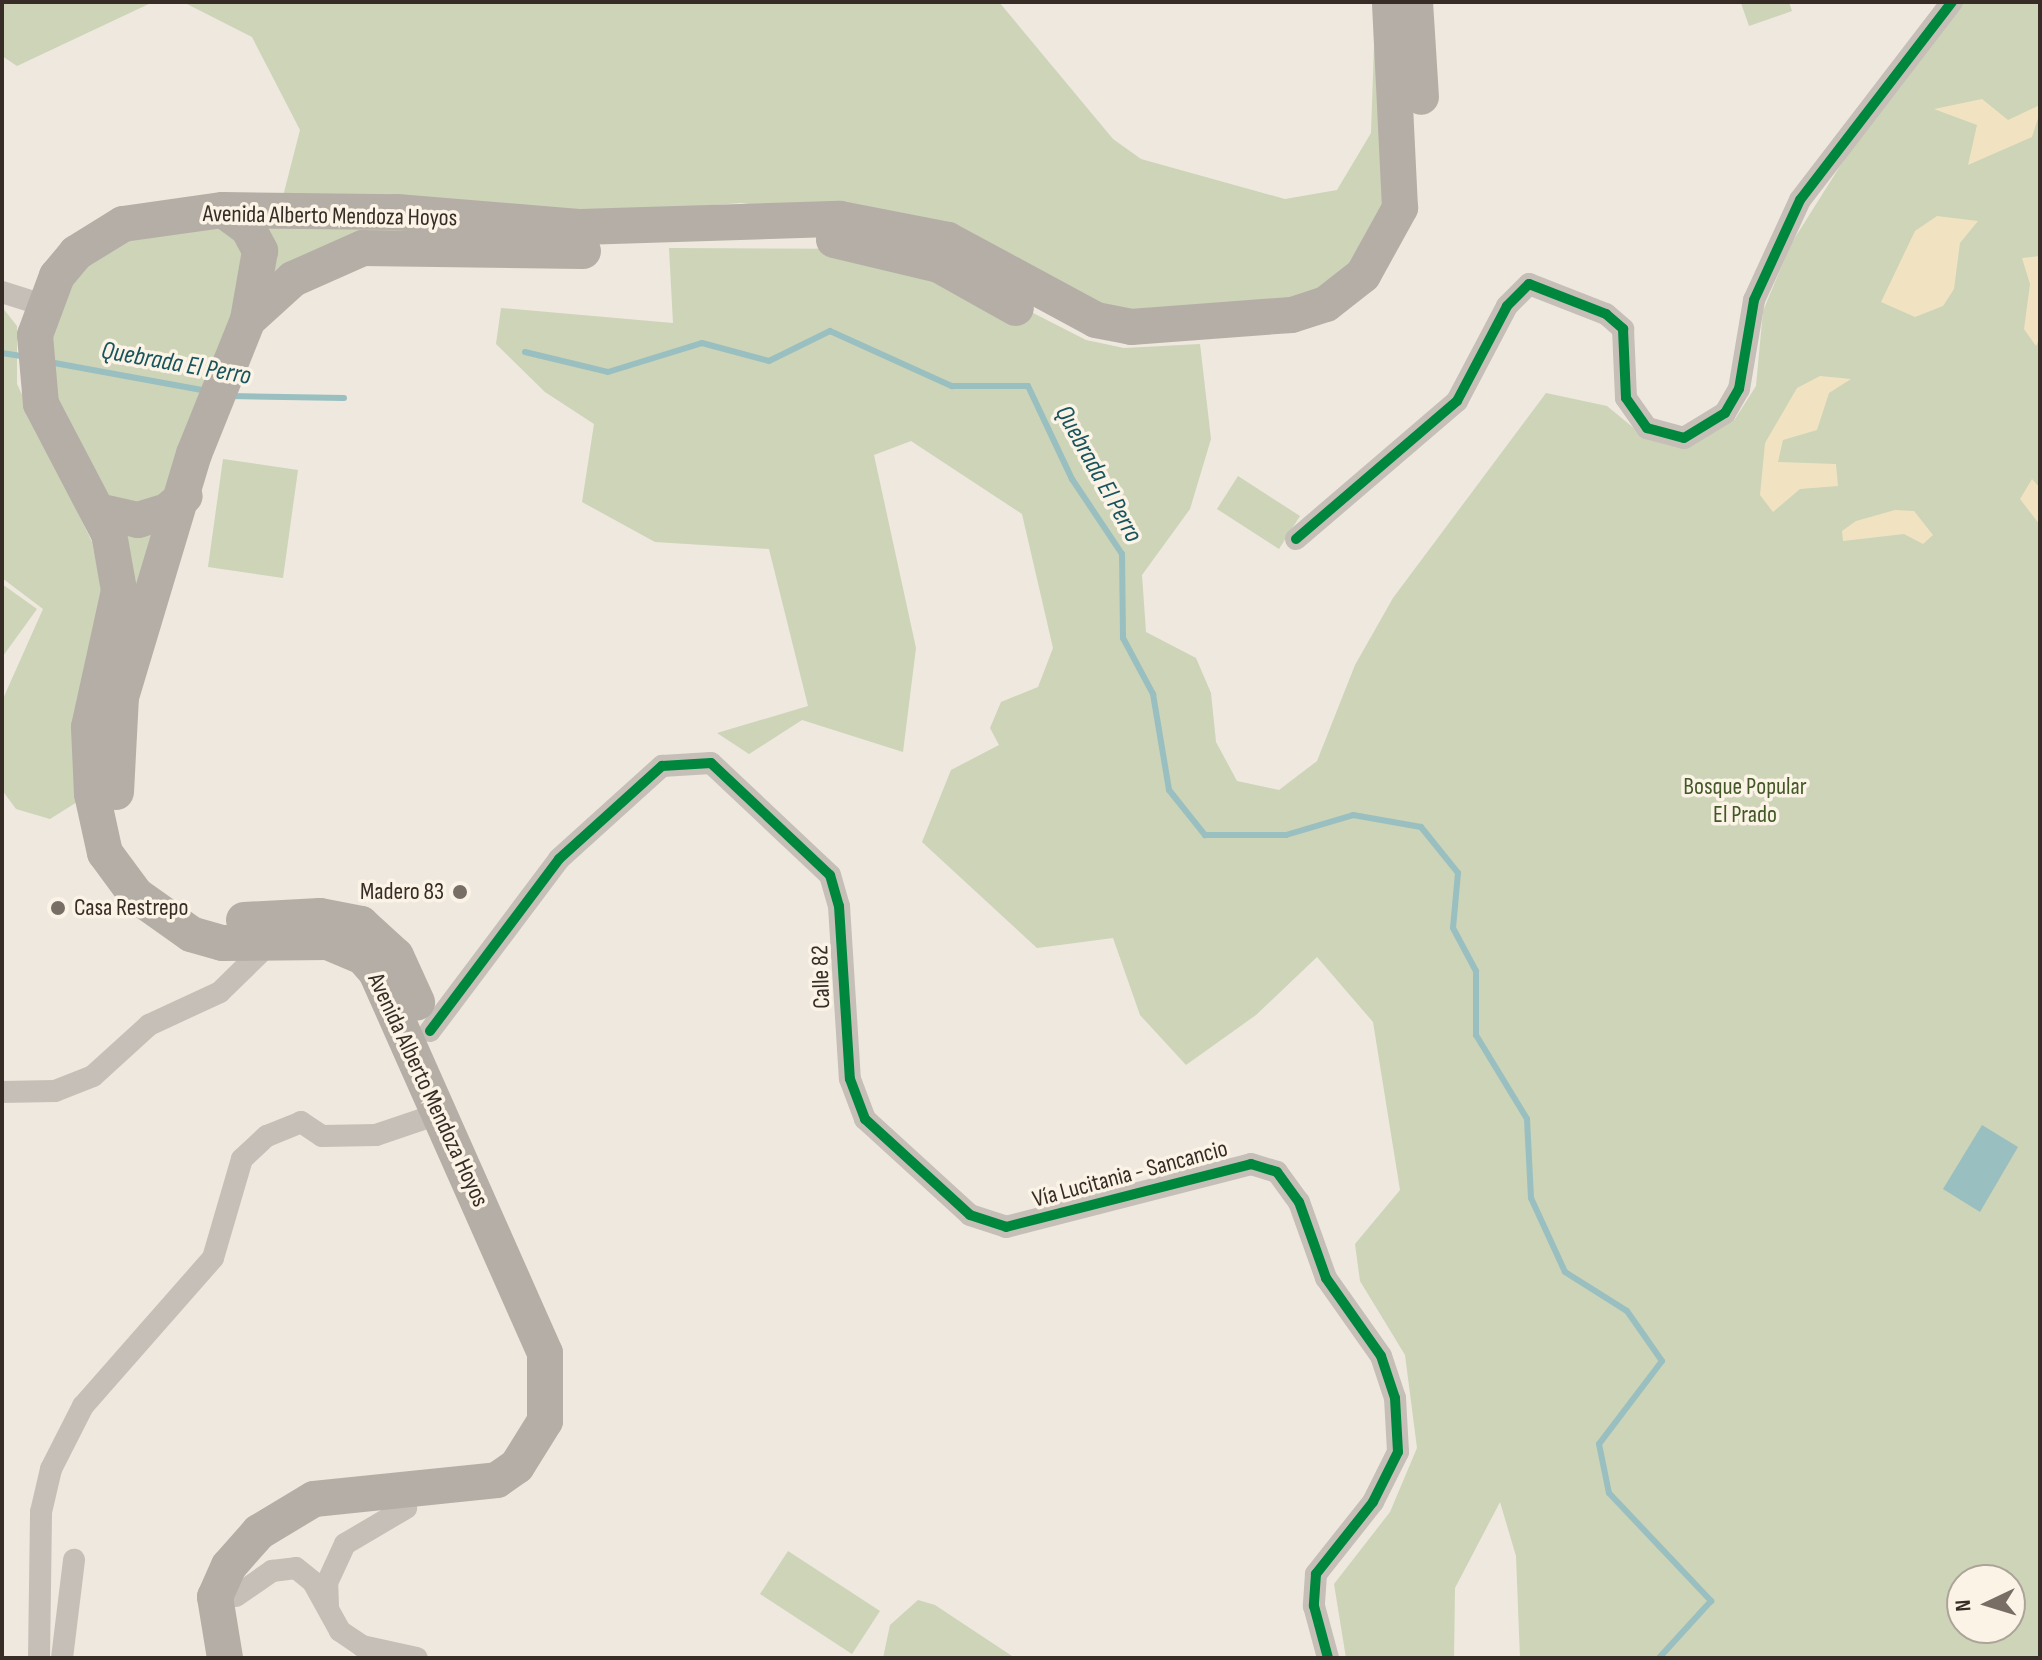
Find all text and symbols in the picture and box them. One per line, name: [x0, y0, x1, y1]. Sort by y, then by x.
street label: Avenida Alberto Mendoza Hoyos: [203, 199, 457, 233]
water label: Quebrada El Perro: [99, 335, 253, 393]
water label: Quebrada El Perro: [1048, 400, 1148, 548]
park label: Bosque Popular El Prado: [1683, 773, 1807, 829]
place label: Madero 83: [360, 878, 444, 906]
marker: Madero 83: [451, 883, 469, 901]
place label: Casa Restrepo: [74, 894, 188, 922]
marker: Casa Restrepo: [49, 899, 67, 917]
street label: Calle 82: [805, 945, 837, 1009]
street label: Avenida Alberto Mendoza Hoyos: [361, 969, 495, 1211]
street label: Vía Lucitania - Sancancio: [1029, 1134, 1231, 1214]
north arrow: [1946, 1564, 2026, 1644]
text: N: [1950, 1599, 1977, 1612]

